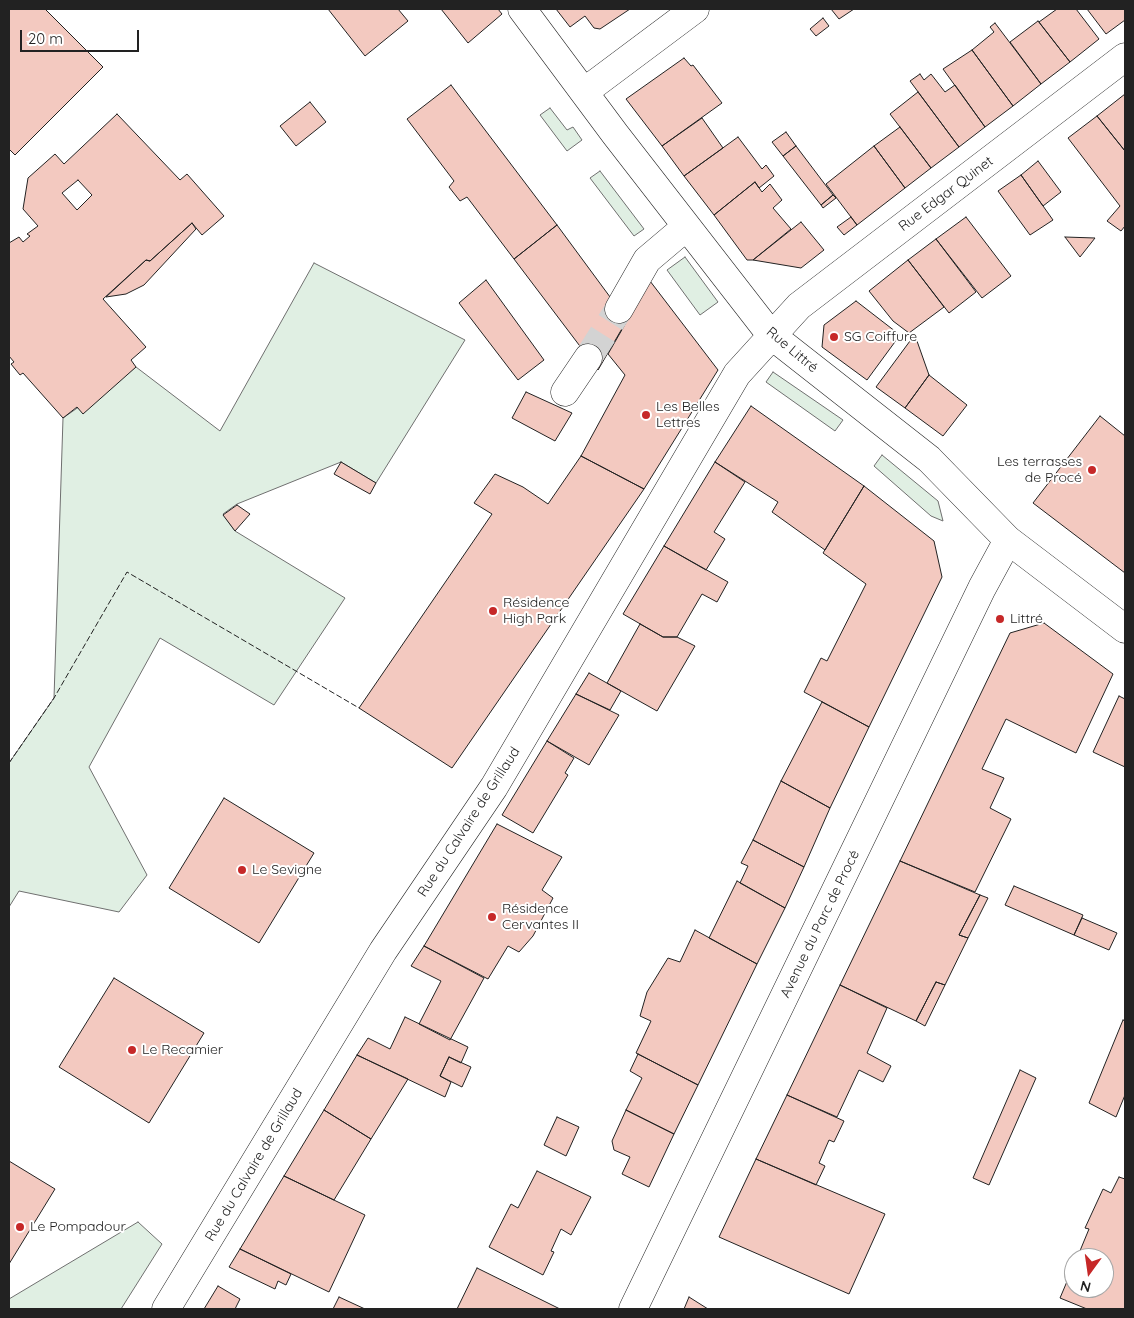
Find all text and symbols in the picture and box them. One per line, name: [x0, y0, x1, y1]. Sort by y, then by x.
scale bar: [22, 20, 141, 52]
text: 20 m: [28, 29, 63, 48]
street label: Rue Edgar Quinet: [895, 153, 997, 235]
street label: Rue Littré: [763, 324, 821, 376]
place label: SG Coiffure: [844, 329, 917, 345]
marker: SG Coiffure: [828, 331, 840, 343]
place label: Les Belles Lettres: [656, 399, 720, 432]
marker: Les Belles Lettres: [640, 409, 652, 421]
place label: Les terrasses de Procé: [997, 454, 1082, 487]
marker: Les terrasses de Procé: [1086, 464, 1098, 476]
place label: Résidence High Park: [503, 595, 569, 628]
marker: Résidence High Park: [487, 605, 499, 617]
place label: Littré: [1010, 611, 1043, 627]
marker: Littré: [994, 613, 1006, 625]
street label: Rue du Calvaire de Grillaud: [414, 744, 524, 900]
street label: Avenue du Parc de Procé: [777, 847, 863, 1001]
place label: Le Sevigne: [252, 862, 322, 878]
marker: Le Sevigne: [236, 864, 248, 876]
place label: Résidence Cervantes II: [502, 901, 579, 934]
marker: Résidence Cervantes II: [486, 911, 498, 923]
place label: Le Recamier: [142, 1042, 223, 1058]
marker: Le Recamier: [126, 1044, 138, 1056]
street label: Rue du Calvaire de Grillaud: [202, 1086, 306, 1244]
place label: Le Pompadour: [30, 1219, 126, 1235]
marker: Le Pompadour: [14, 1221, 26, 1233]
north arrow: [1064, 1248, 1114, 1298]
text: N: [1078, 1277, 1093, 1297]

